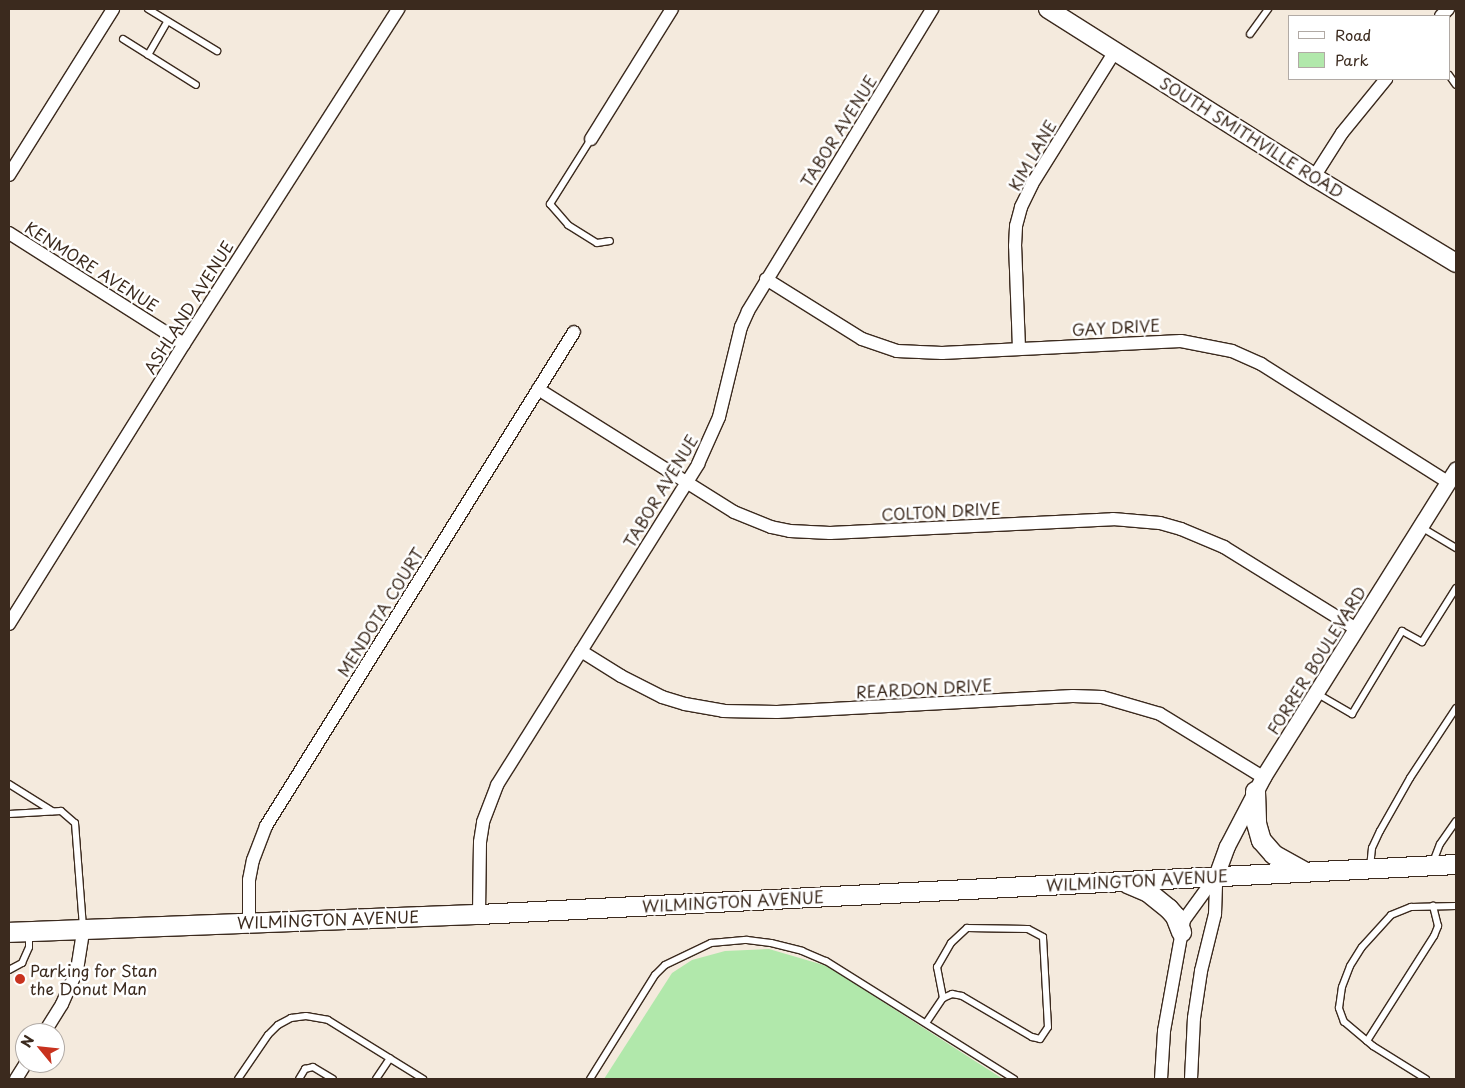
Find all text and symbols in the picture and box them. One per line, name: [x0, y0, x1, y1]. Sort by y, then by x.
legend: [1288, 15, 1450, 80]
text: Road: [1335, 23, 1371, 46]
text: Park: [1335, 48, 1369, 71]
street label: TABOR AVENUE: [796, 72, 880, 190]
street label: SOUTH SMITHVILLE ROAD: [1156, 72, 1348, 202]
street label: KIM LANE: [1004, 116, 1060, 194]
street label: KENMORE AVENUE: [21, 217, 163, 315]
street label: ASHLAND AVENUE: [139, 237, 237, 377]
street label: GAY DRIVE: [1071, 315, 1161, 339]
street label: TABOR AVENUE: [619, 431, 701, 551]
street label: COLTON DRIVE: [880, 498, 1002, 524]
street label: MENDOTA COURT: [333, 544, 427, 680]
street label: FORRER BOULEVARD: [1263, 583, 1369, 737]
street label: REARDON DRIVE: [855, 675, 993, 701]
street label: WILMINGTON AVENUE: [1045, 866, 1229, 894]
street label: WILMINGTON AVENUE: [641, 887, 825, 915]
street label: WILMINGTON AVENUE: [236, 906, 420, 932]
place label: Parking for Stan the Donut Man: [30, 960, 159, 998]
marker: Parking for Stan the Donut Man: [14, 973, 26, 985]
north arrow: [15, 1023, 65, 1073]
text: N: [15, 1031, 39, 1051]

